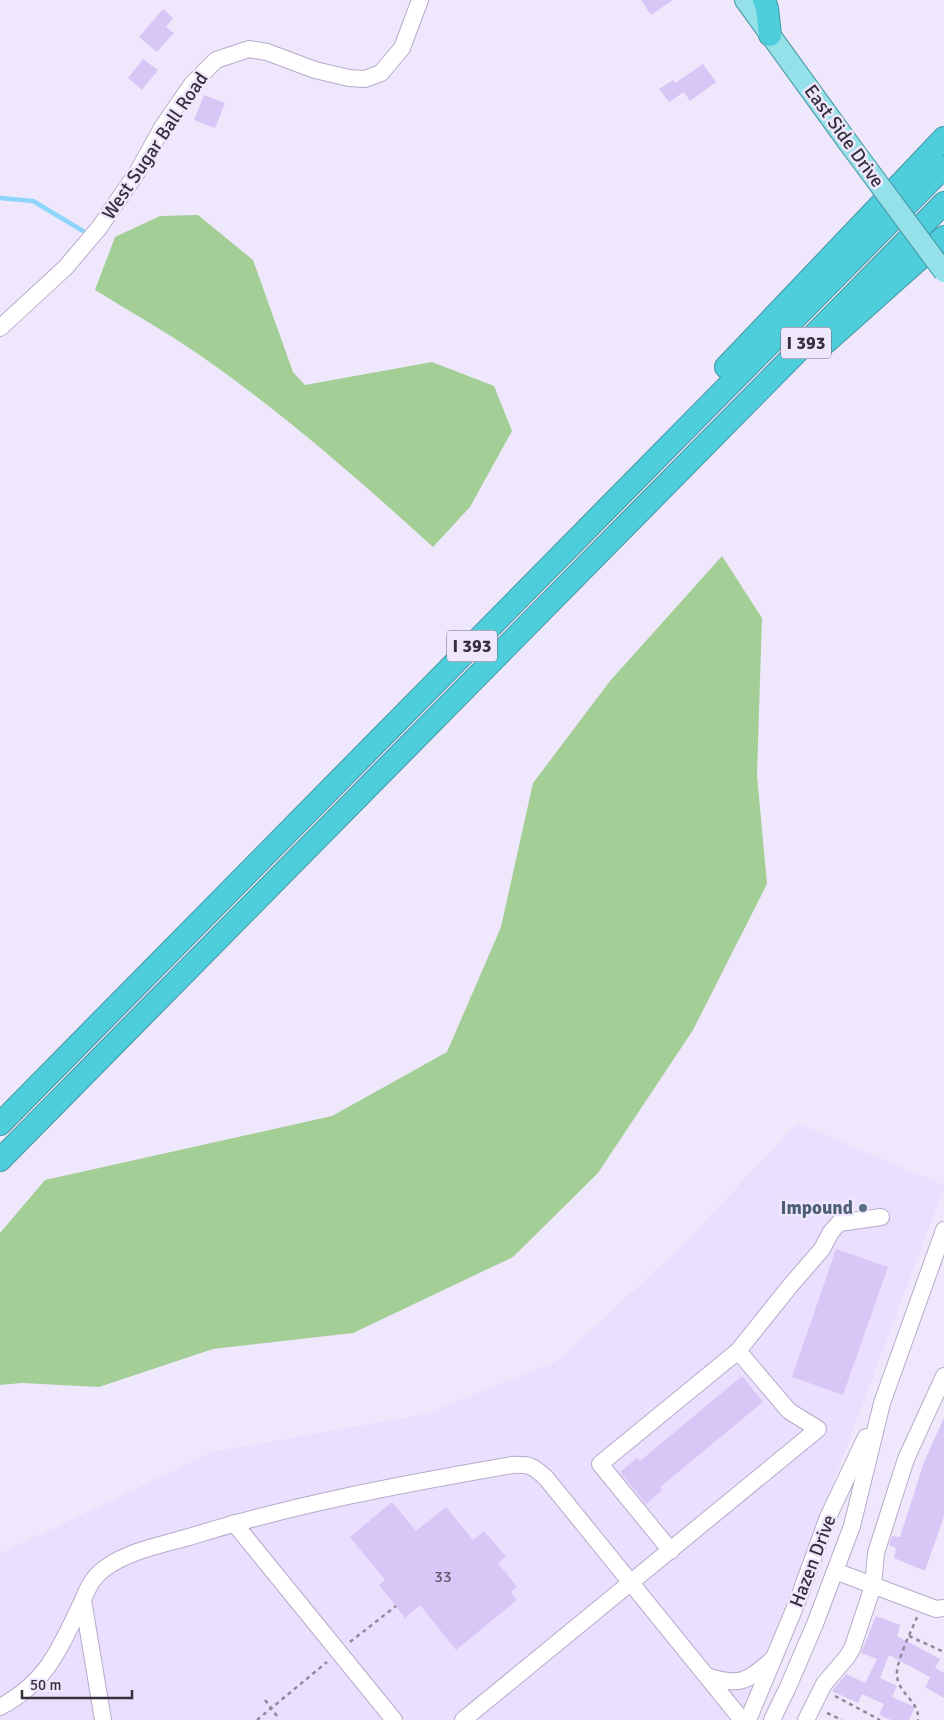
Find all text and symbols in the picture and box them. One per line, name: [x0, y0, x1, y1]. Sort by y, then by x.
street label: West Sugar Ball Road: [97, 68, 213, 224]
street label: East Side Drive: [799, 80, 889, 192]
road number: I 393: [781, 328, 831, 358]
road number: I 393: [447, 630, 497, 661]
place label: Impound: [780, 1196, 853, 1220]
marker: Impound: [857, 1202, 869, 1214]
street label: Hazen Drive: [784, 1511, 842, 1611]
house number: 33: [434, 1567, 452, 1587]
scale bar: [22, 1668, 132, 1700]
text: 50 m: [30, 1676, 61, 1694]

